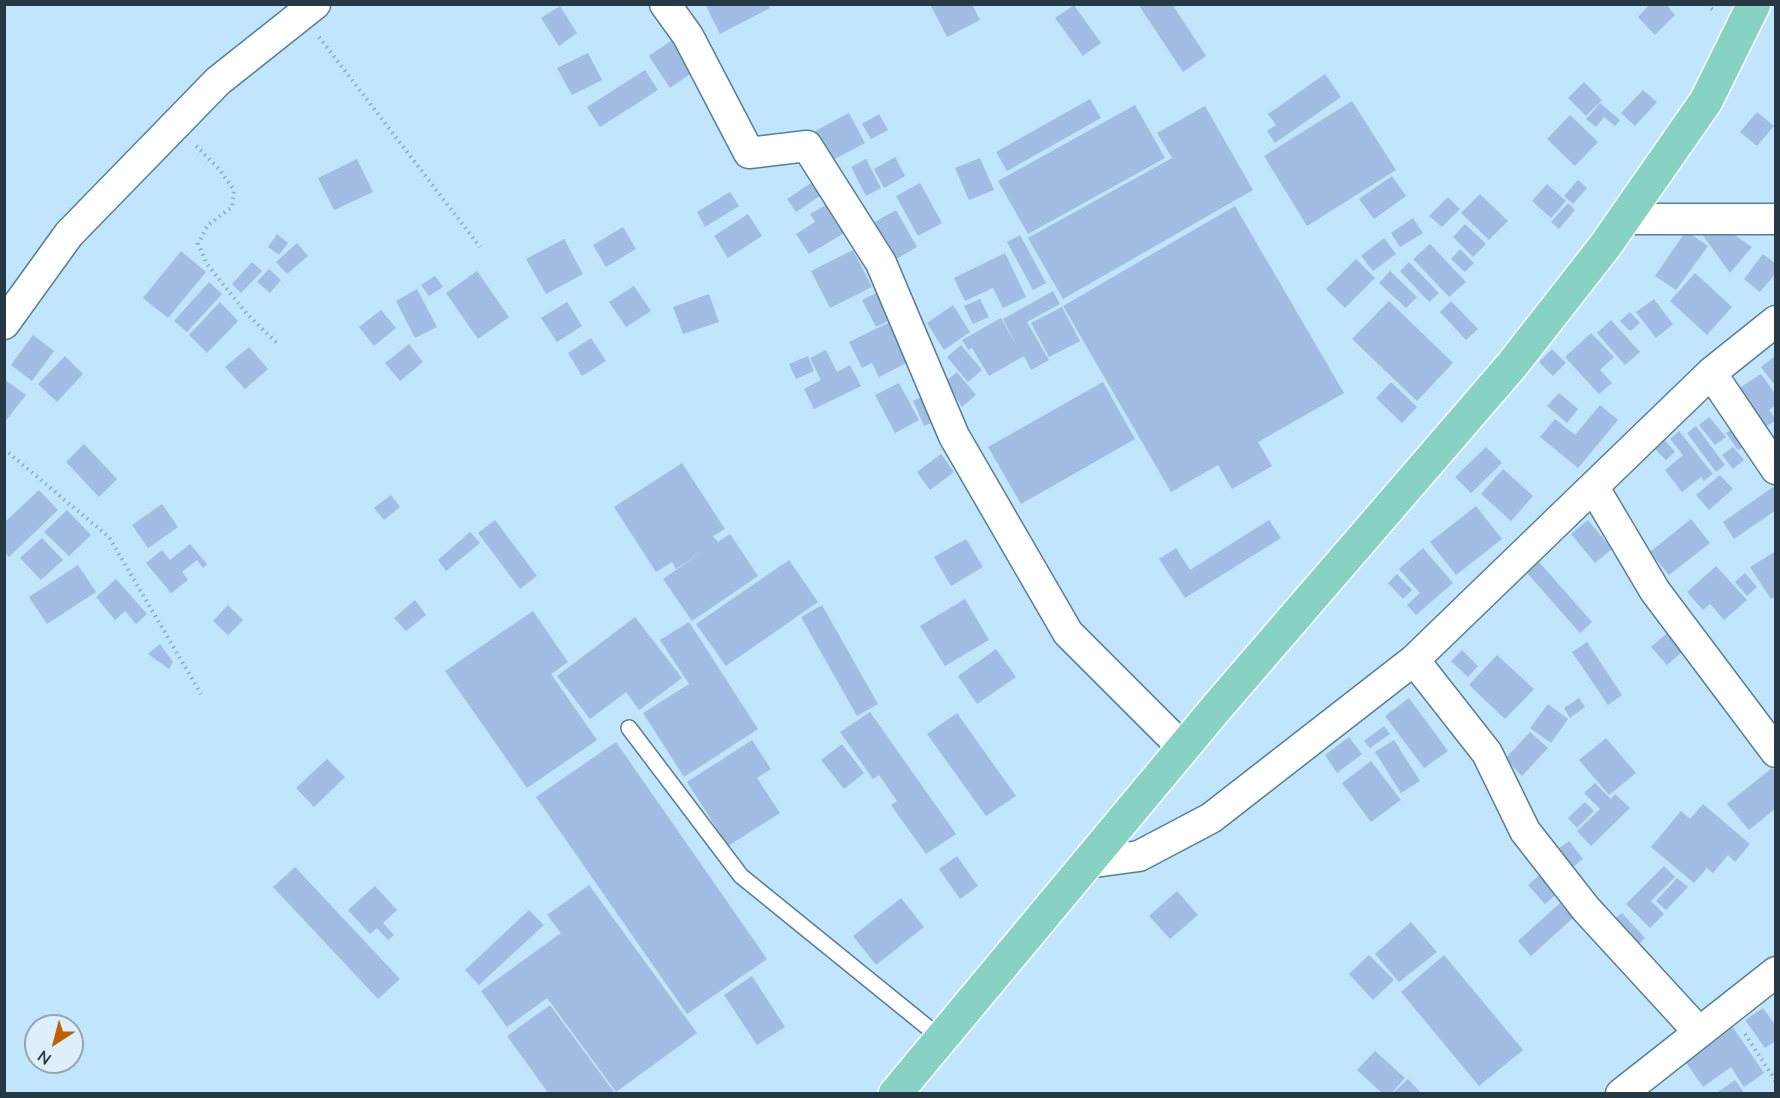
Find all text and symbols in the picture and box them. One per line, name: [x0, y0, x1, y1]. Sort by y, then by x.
north arrow: [24, 1014, 84, 1074]
text: N: [33, 1045, 56, 1069]

